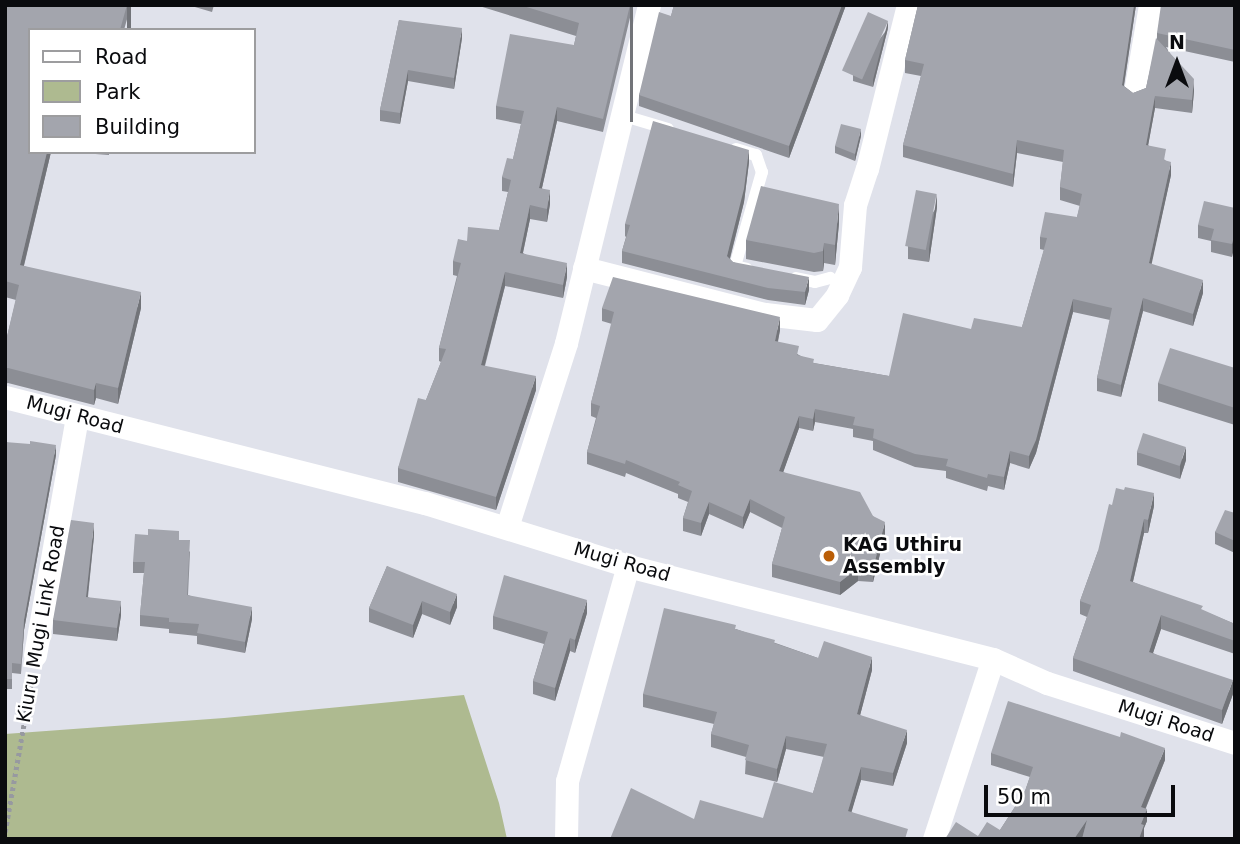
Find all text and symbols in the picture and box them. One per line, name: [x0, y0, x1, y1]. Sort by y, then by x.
legend: [28, 28, 256, 154]
north arrow: [1142, 28, 1212, 98]
text: N: [1169, 31, 1185, 53]
text: Road: [95, 45, 148, 69]
text: Park: [95, 80, 140, 104]
text: Building: [95, 115, 180, 139]
street label: Mugi Road: [24, 391, 126, 439]
street label: Kiuru Mugi Link Road: [12, 523, 70, 725]
place label: KAG Uthiru Assembly: [843, 534, 962, 578]
street label: Mugi Road: [571, 537, 673, 587]
marker: KAG Uthiru Assembly: [821, 548, 837, 564]
street label: Mugi Road: [1115, 695, 1217, 747]
scale bar: [988, 770, 1179, 814]
text: 50 m: [997, 785, 1051, 809]

